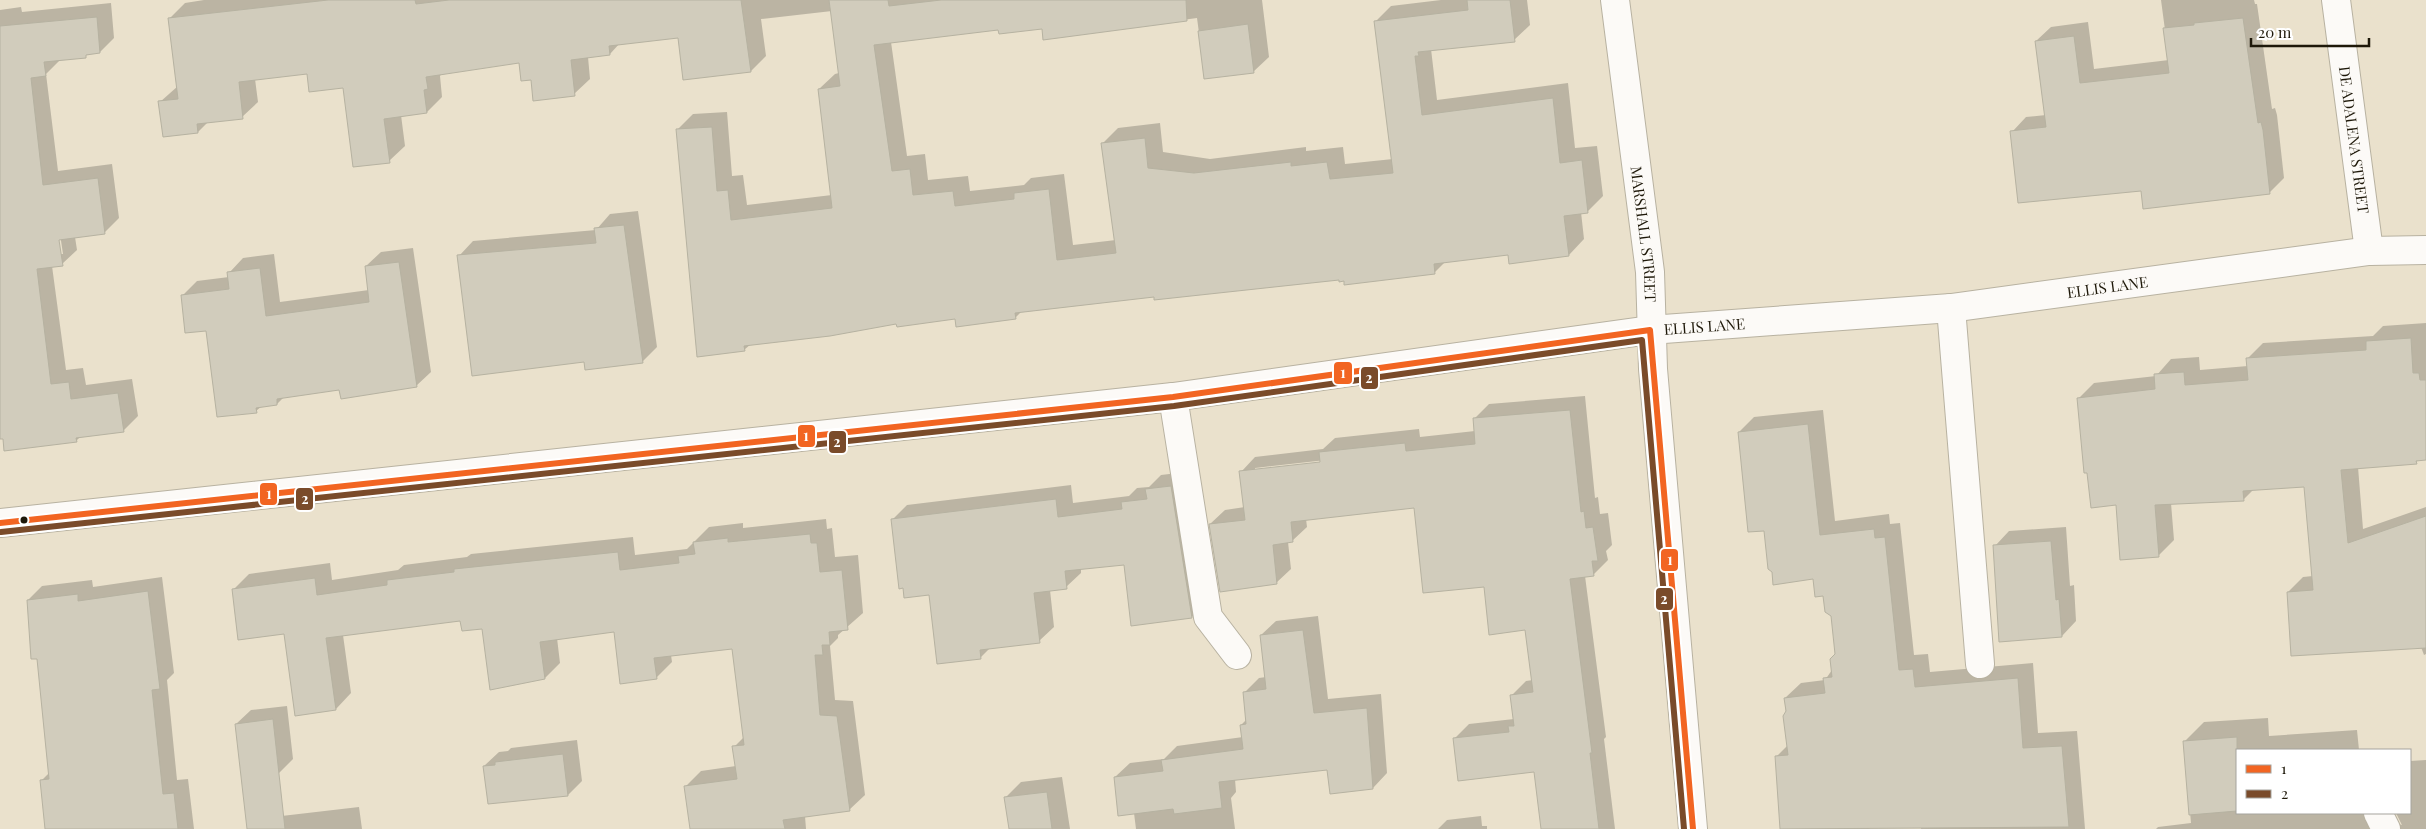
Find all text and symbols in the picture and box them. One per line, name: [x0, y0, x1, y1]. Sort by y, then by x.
scale bar: [2251, 15, 2368, 47]
text: 20 m: [2258, 22, 2292, 42]
street label: DE ADALENA STREET: [2335, 65, 2374, 215]
street label: MARSHALL STREET: [1626, 165, 1661, 302]
street label: ELLIS LANE: [2066, 271, 2149, 302]
street label: ELLIS LANE: [1663, 313, 1746, 339]
line badge: 1: [1333, 361, 1353, 385]
text: 1: [1340, 363, 1346, 382]
line badge: 2: [1360, 366, 1379, 390]
text: 2: [1365, 368, 1373, 387]
line badge: 1: [797, 424, 816, 448]
text: 1: [803, 426, 809, 445]
line badge: 2: [828, 430, 847, 454]
text: 2: [833, 432, 841, 451]
line badge: 1: [259, 482, 278, 506]
text: 1: [266, 484, 272, 503]
line badge: 2: [295, 487, 314, 511]
text: 2: [301, 489, 309, 508]
unlabelled marker: [19, 515, 29, 525]
line badge: 1: [1660, 548, 1679, 572]
text: 1: [1667, 550, 1673, 569]
line badge: 2: [1655, 587, 1674, 611]
text: 2: [1660, 589, 1668, 608]
legend: [2236, 749, 2411, 814]
text: 1: [2281, 758, 2287, 778]
text: 2: [2281, 783, 2288, 803]

